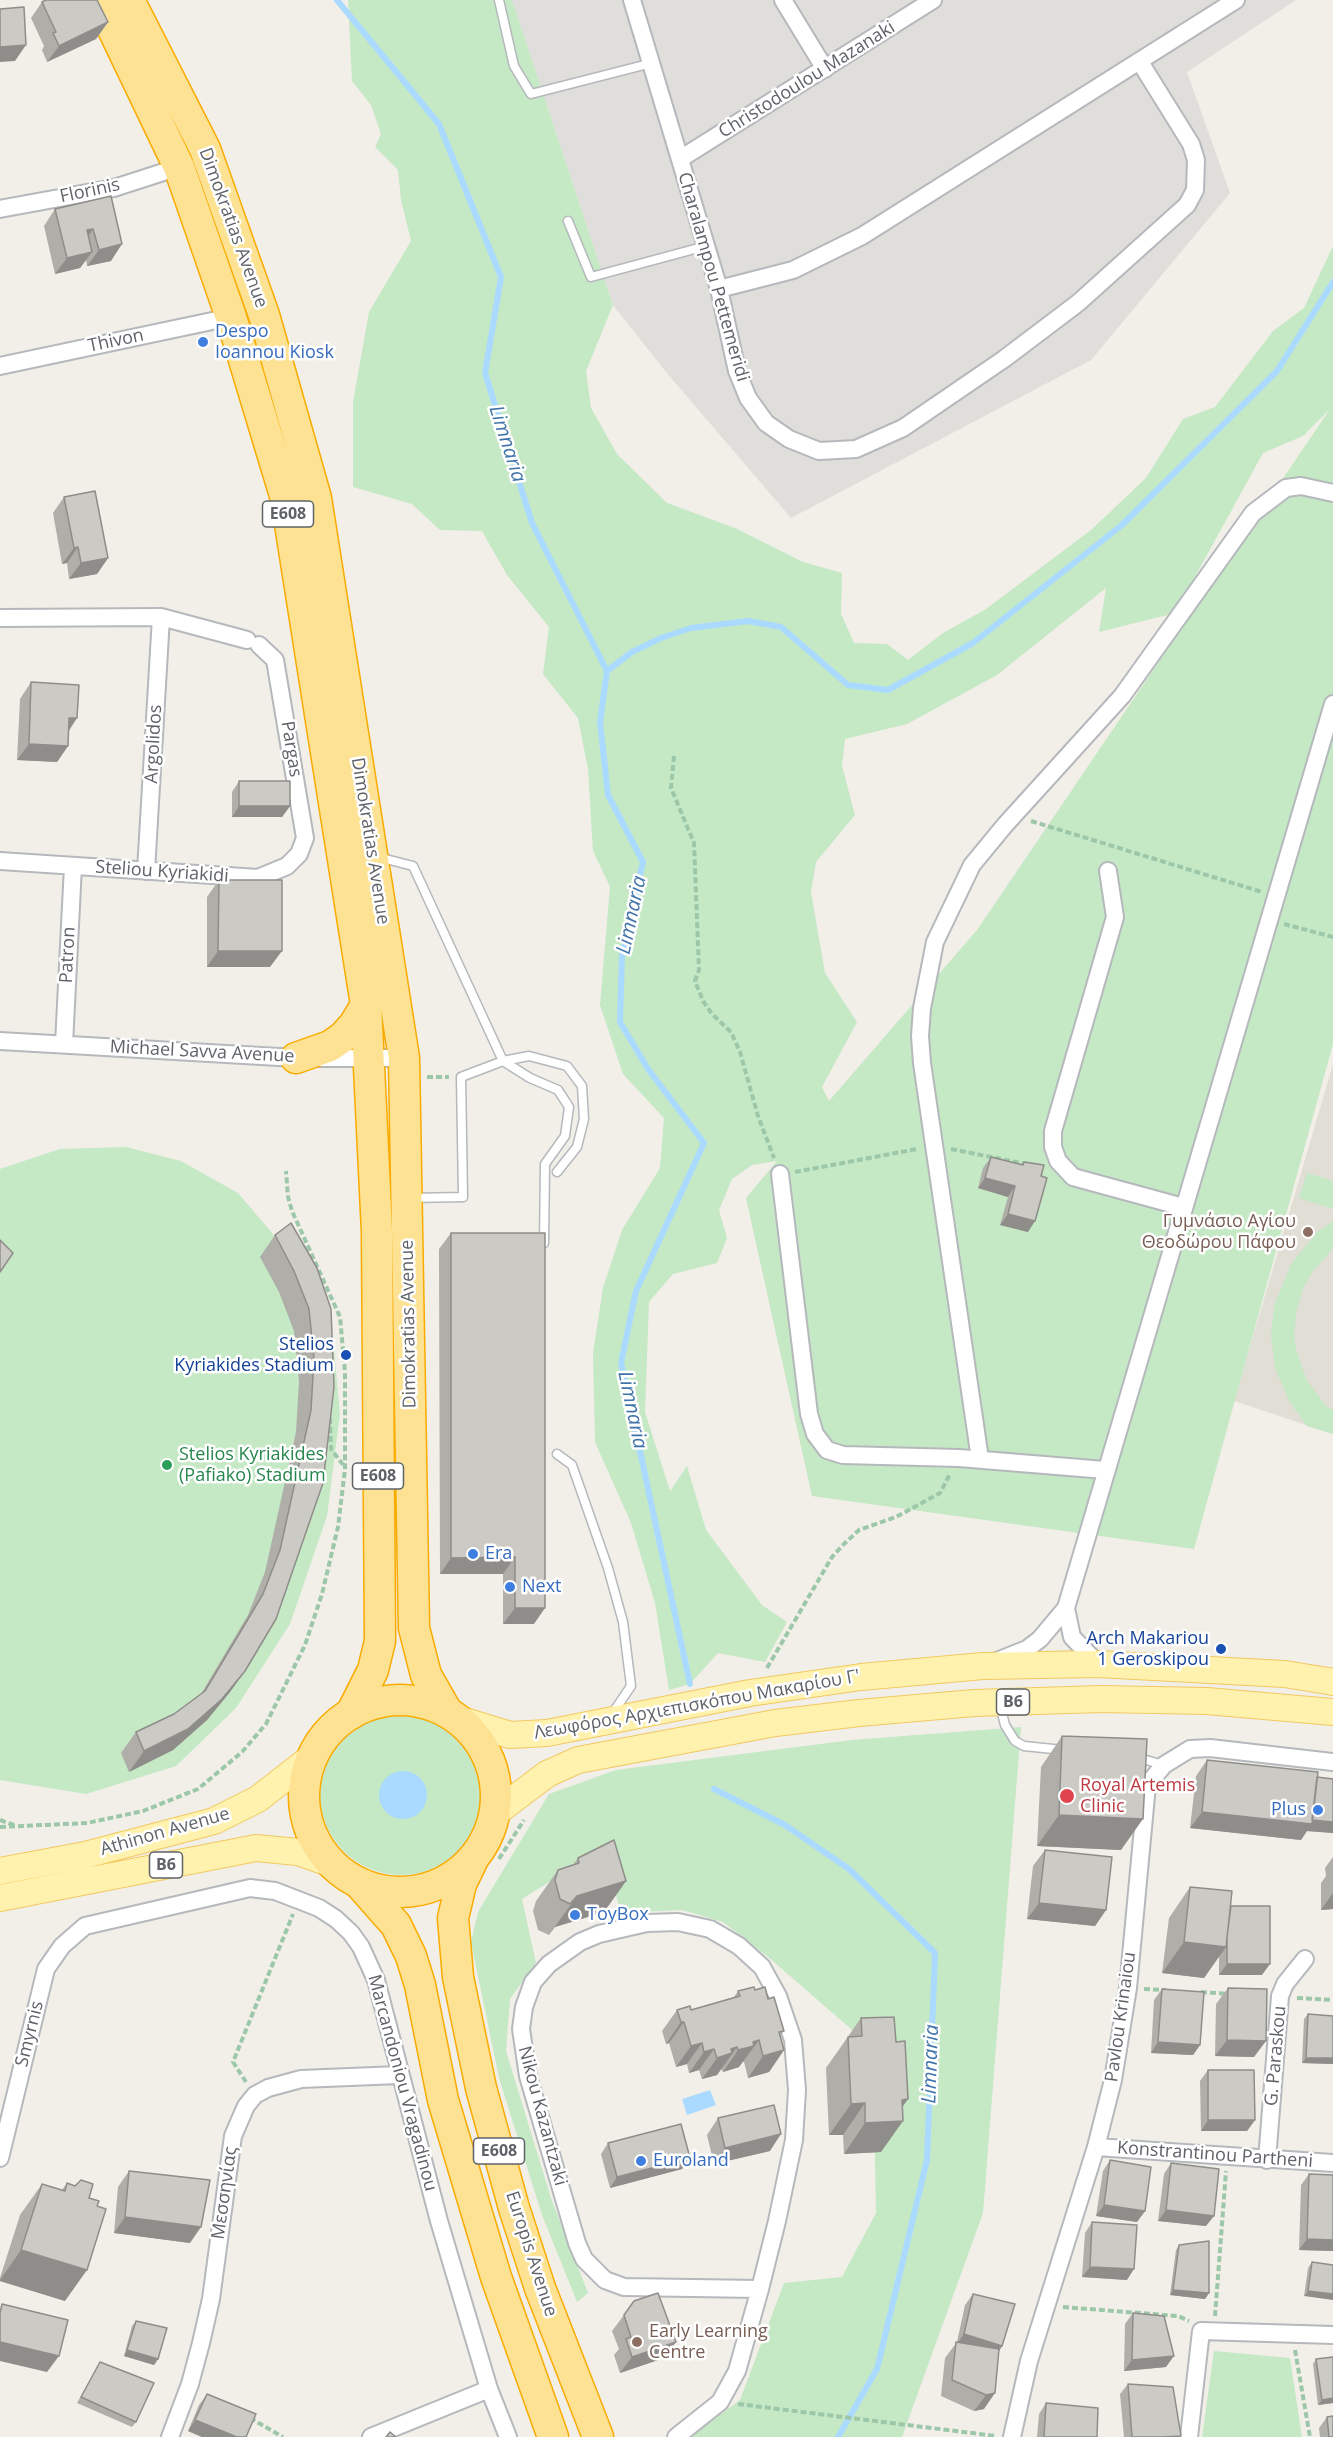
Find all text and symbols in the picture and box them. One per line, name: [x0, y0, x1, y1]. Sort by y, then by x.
street label: Christodoulou Mazanaki: [715, 17, 899, 143]
street label: Dimokratias Avenue: [194, 145, 272, 311]
street label: Charalampou Pettemeridi: [673, 170, 753, 384]
street label: Florinis: [58, 174, 122, 208]
place label: Despo Ioannou Kiosk: [215, 321, 334, 364]
street label: Thivon: [86, 325, 146, 357]
marker: Despo Ioannou Kiosk: [196, 335, 210, 349]
water label: Limnaria: [483, 403, 531, 485]
road number: E608: [262, 501, 314, 527]
street label: Argolidos: [141, 704, 167, 784]
street label: Pargas: [276, 719, 306, 779]
street label: Dimokratias Avenue: [346, 756, 394, 926]
street label: Steliou Kyriakidi: [95, 857, 229, 887]
water label: Limnaria: [612, 874, 652, 956]
street label: Patron: [56, 926, 80, 984]
street label: Michael Savva Avenue: [109, 1036, 295, 1068]
place label: Γυμνάσιο Αγίου Θεοδώρου Πάφου: [1142, 1211, 1296, 1254]
marker: Γυμνάσιο Αγίου Θεοδώρου Πάφου: [1301, 1225, 1315, 1239]
street label: Dimokratias Avenue: [397, 1239, 421, 1409]
place label: Stelios Kyriakides Stadium: [174, 1334, 334, 1376]
marker: Stelios Kyriakides Stadium: [339, 1348, 353, 1362]
water label: Limnaria: [612, 1369, 652, 1451]
place label: Stelios Kyriakides (Pafiako) Stadium: [179, 1444, 326, 1486]
marker: Stelios Kyriakides (Pafiako) Stadium: [160, 1458, 174, 1472]
road number: E608: [352, 1463, 404, 1489]
place label: Era: [485, 1543, 512, 1565]
marker: Era: [466, 1547, 480, 1561]
place label: Next: [522, 1576, 561, 1598]
marker: Next: [503, 1580, 517, 1594]
place label: Arch Makariou 1 Geroskipou: [1087, 1628, 1209, 1670]
marker: Arch Makariou 1 Geroskipou: [1214, 1642, 1228, 1656]
street label: Λεωφόρος Αρχιεπισκόπου Μακαρίου Γ': [532, 1666, 862, 1744]
road number: B6: [996, 1689, 1030, 1715]
place label: Royal Artemis Clinic: [1080, 1775, 1195, 1818]
marker: Royal Artemis Clinic: [1058, 1787, 1076, 1805]
place label: Plus: [1271, 1799, 1306, 1821]
street label: Athinon Avenue: [98, 1803, 232, 1861]
marker: Plus: [1311, 1803, 1325, 1817]
road number: B6: [150, 1852, 182, 1878]
place label: ToyBox: [587, 1904, 649, 1926]
marker: ToyBox: [568, 1908, 582, 1922]
street label: Pavlou Krinaiou: [1101, 1950, 1141, 2084]
street label: Marcandoniou Vragadinou: [363, 1972, 441, 2194]
street label: Smyrnis: [11, 1999, 49, 2069]
street label: G. Paraskou: [1261, 2005, 1291, 2107]
water label: Limnaria: [918, 2024, 944, 2104]
street label: Nikou Kazantzaki: [513, 2044, 571, 2188]
street label: Konstrantinou Partheni: [1116, 2137, 1314, 2173]
road number: E608: [474, 2138, 524, 2164]
street label: Μεσσηνίας: [208, 2145, 242, 2241]
place label: Euroland: [653, 2150, 729, 2172]
marker: Euroland: [634, 2154, 648, 2168]
street label: Europis Avenue: [501, 2189, 561, 2319]
place label: Early Learning Centre: [649, 2321, 768, 2364]
marker: Early Learning Centre: [630, 2335, 644, 2349]

